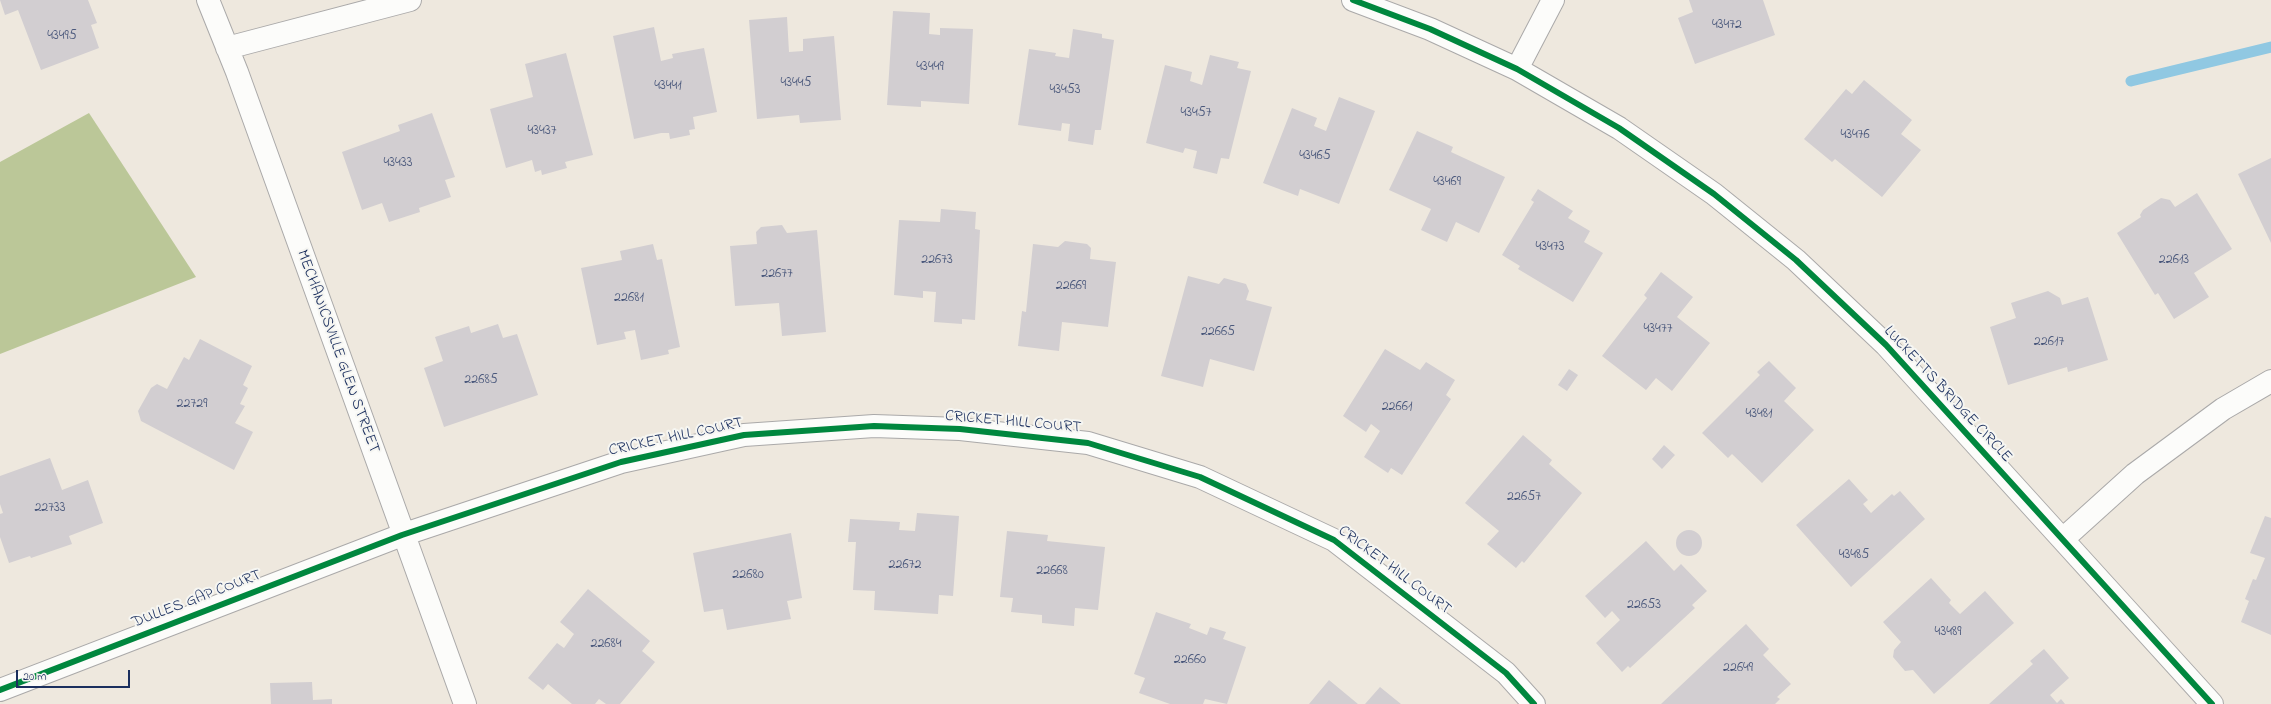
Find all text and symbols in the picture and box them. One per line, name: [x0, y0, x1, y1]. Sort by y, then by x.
house number: 43472: [1712, 18, 1742, 34]
house number: 43495: [47, 29, 77, 45]
house number: 43449: [916, 60, 944, 76]
house number: 43445: [780, 76, 812, 92]
house number: 43441: [654, 79, 682, 95]
house number: 43453: [1049, 83, 1081, 99]
house number: 43457: [1180, 106, 1212, 122]
house number: 43437: [528, 124, 556, 140]
house number: 43476: [1840, 128, 1870, 144]
house number: 43465: [1299, 149, 1331, 165]
house number: 43433: [384, 156, 412, 172]
house number: 43469: [1433, 175, 1461, 191]
house number: 43473: [1536, 240, 1564, 256]
street label: MECHANICSVILLE GLEN STREET: [291, 248, 383, 456]
house number: 22673: [921, 253, 953, 269]
house number: 22613: [2159, 253, 2189, 269]
house number: 22677: [761, 267, 793, 283]
house number: 22669: [1056, 279, 1086, 295]
house number: 22681: [614, 291, 644, 307]
house number: 43477: [1644, 322, 1672, 338]
street label: LUCKETTS BRIDGE CIRCLE: [1879, 323, 2015, 467]
house number: 22665: [1201, 325, 1235, 341]
house number: 22617: [2034, 335, 2064, 351]
house number: 22685: [464, 373, 498, 389]
house number: 22729: [177, 397, 207, 413]
house number: 22661: [1382, 400, 1412, 416]
street label: CRICKET HILL COURT: [944, 407, 1082, 439]
house number: 43481: [1745, 407, 1773, 423]
street label: CRICKET HILL COURT: [607, 414, 745, 462]
house number: 22657: [1507, 490, 1541, 506]
house number: 22733: [34, 501, 66, 517]
street label: CRICKET HILL COURT: [1334, 522, 1454, 620]
house number: 43485: [1839, 548, 1869, 564]
house number: 22672: [889, 558, 921, 574]
house number: 22668: [1036, 564, 1068, 580]
street label: DULLES GAP COURT: [130, 567, 264, 633]
house number: 22680: [732, 568, 764, 584]
house number: 22653: [1627, 598, 1661, 614]
house number: 43489: [1935, 625, 1961, 641]
house number: 22684: [590, 637, 622, 653]
house number: 22660: [1174, 653, 1206, 669]
house number: 22649: [1723, 661, 1753, 677]
scale bar: [18, 662, 132, 688]
text: 20 m: [23, 668, 46, 686]

